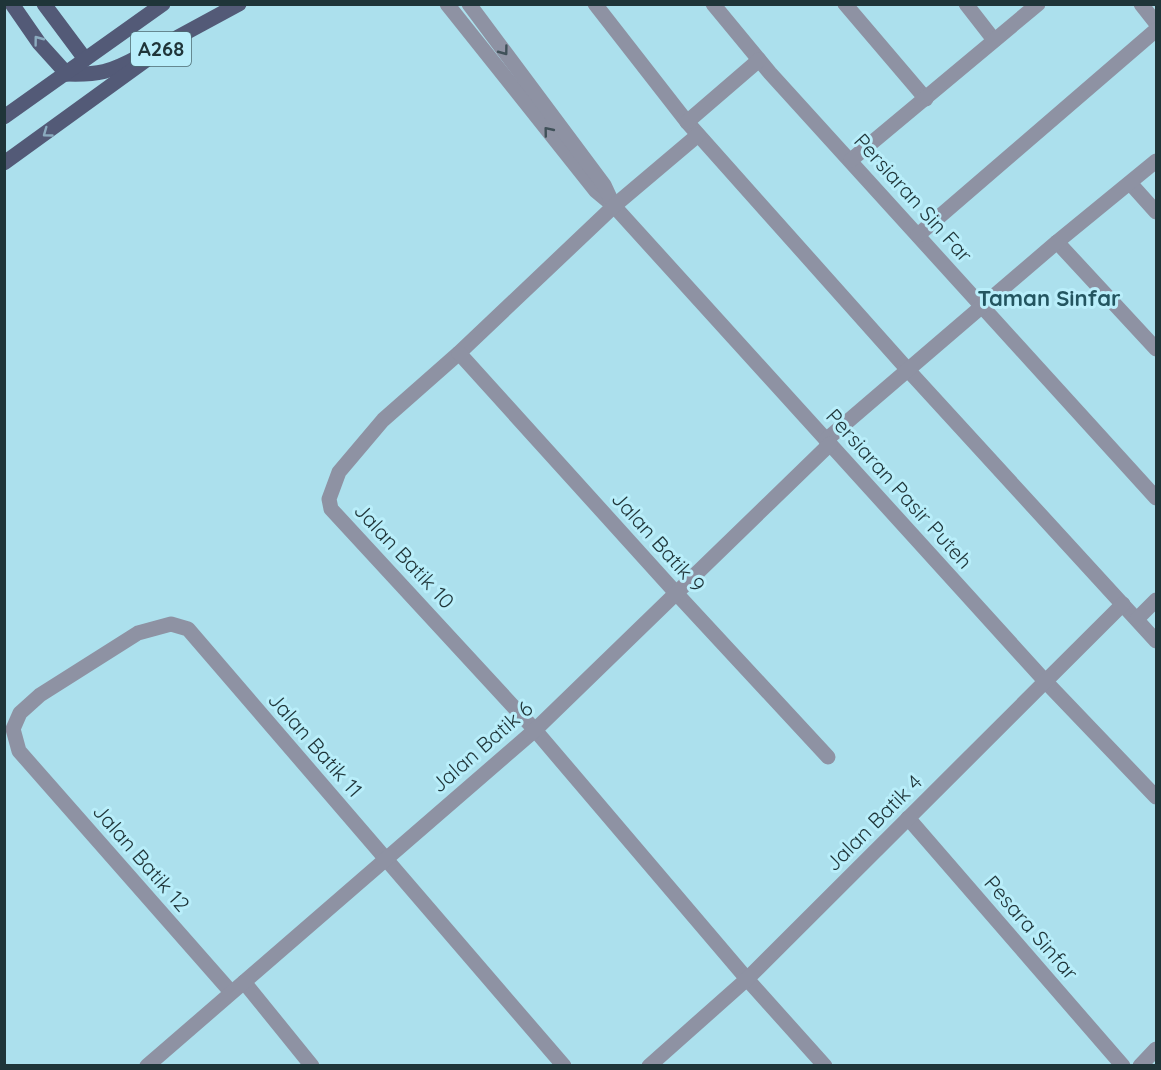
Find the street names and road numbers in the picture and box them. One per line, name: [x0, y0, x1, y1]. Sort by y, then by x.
road number: A268: [131, 32, 191, 66]
street label: Persiaran Sin Far: [849, 128, 978, 267]
street label: Persiaran Pasir Puteh: [821, 403, 978, 574]
street label: Jalan Batik 9: [607, 485, 711, 597]
street label: Jalan Batik 10: [349, 497, 460, 614]
street label: Jalan Batik 11: [263, 686, 368, 802]
street label: Jalan Batik 6: [425, 695, 538, 798]
street label: Jalan Batik 4: [819, 768, 927, 876]
street label: Jalan Batik 12: [88, 798, 196, 917]
street label: Pesara Sinfar: [979, 870, 1084, 985]

